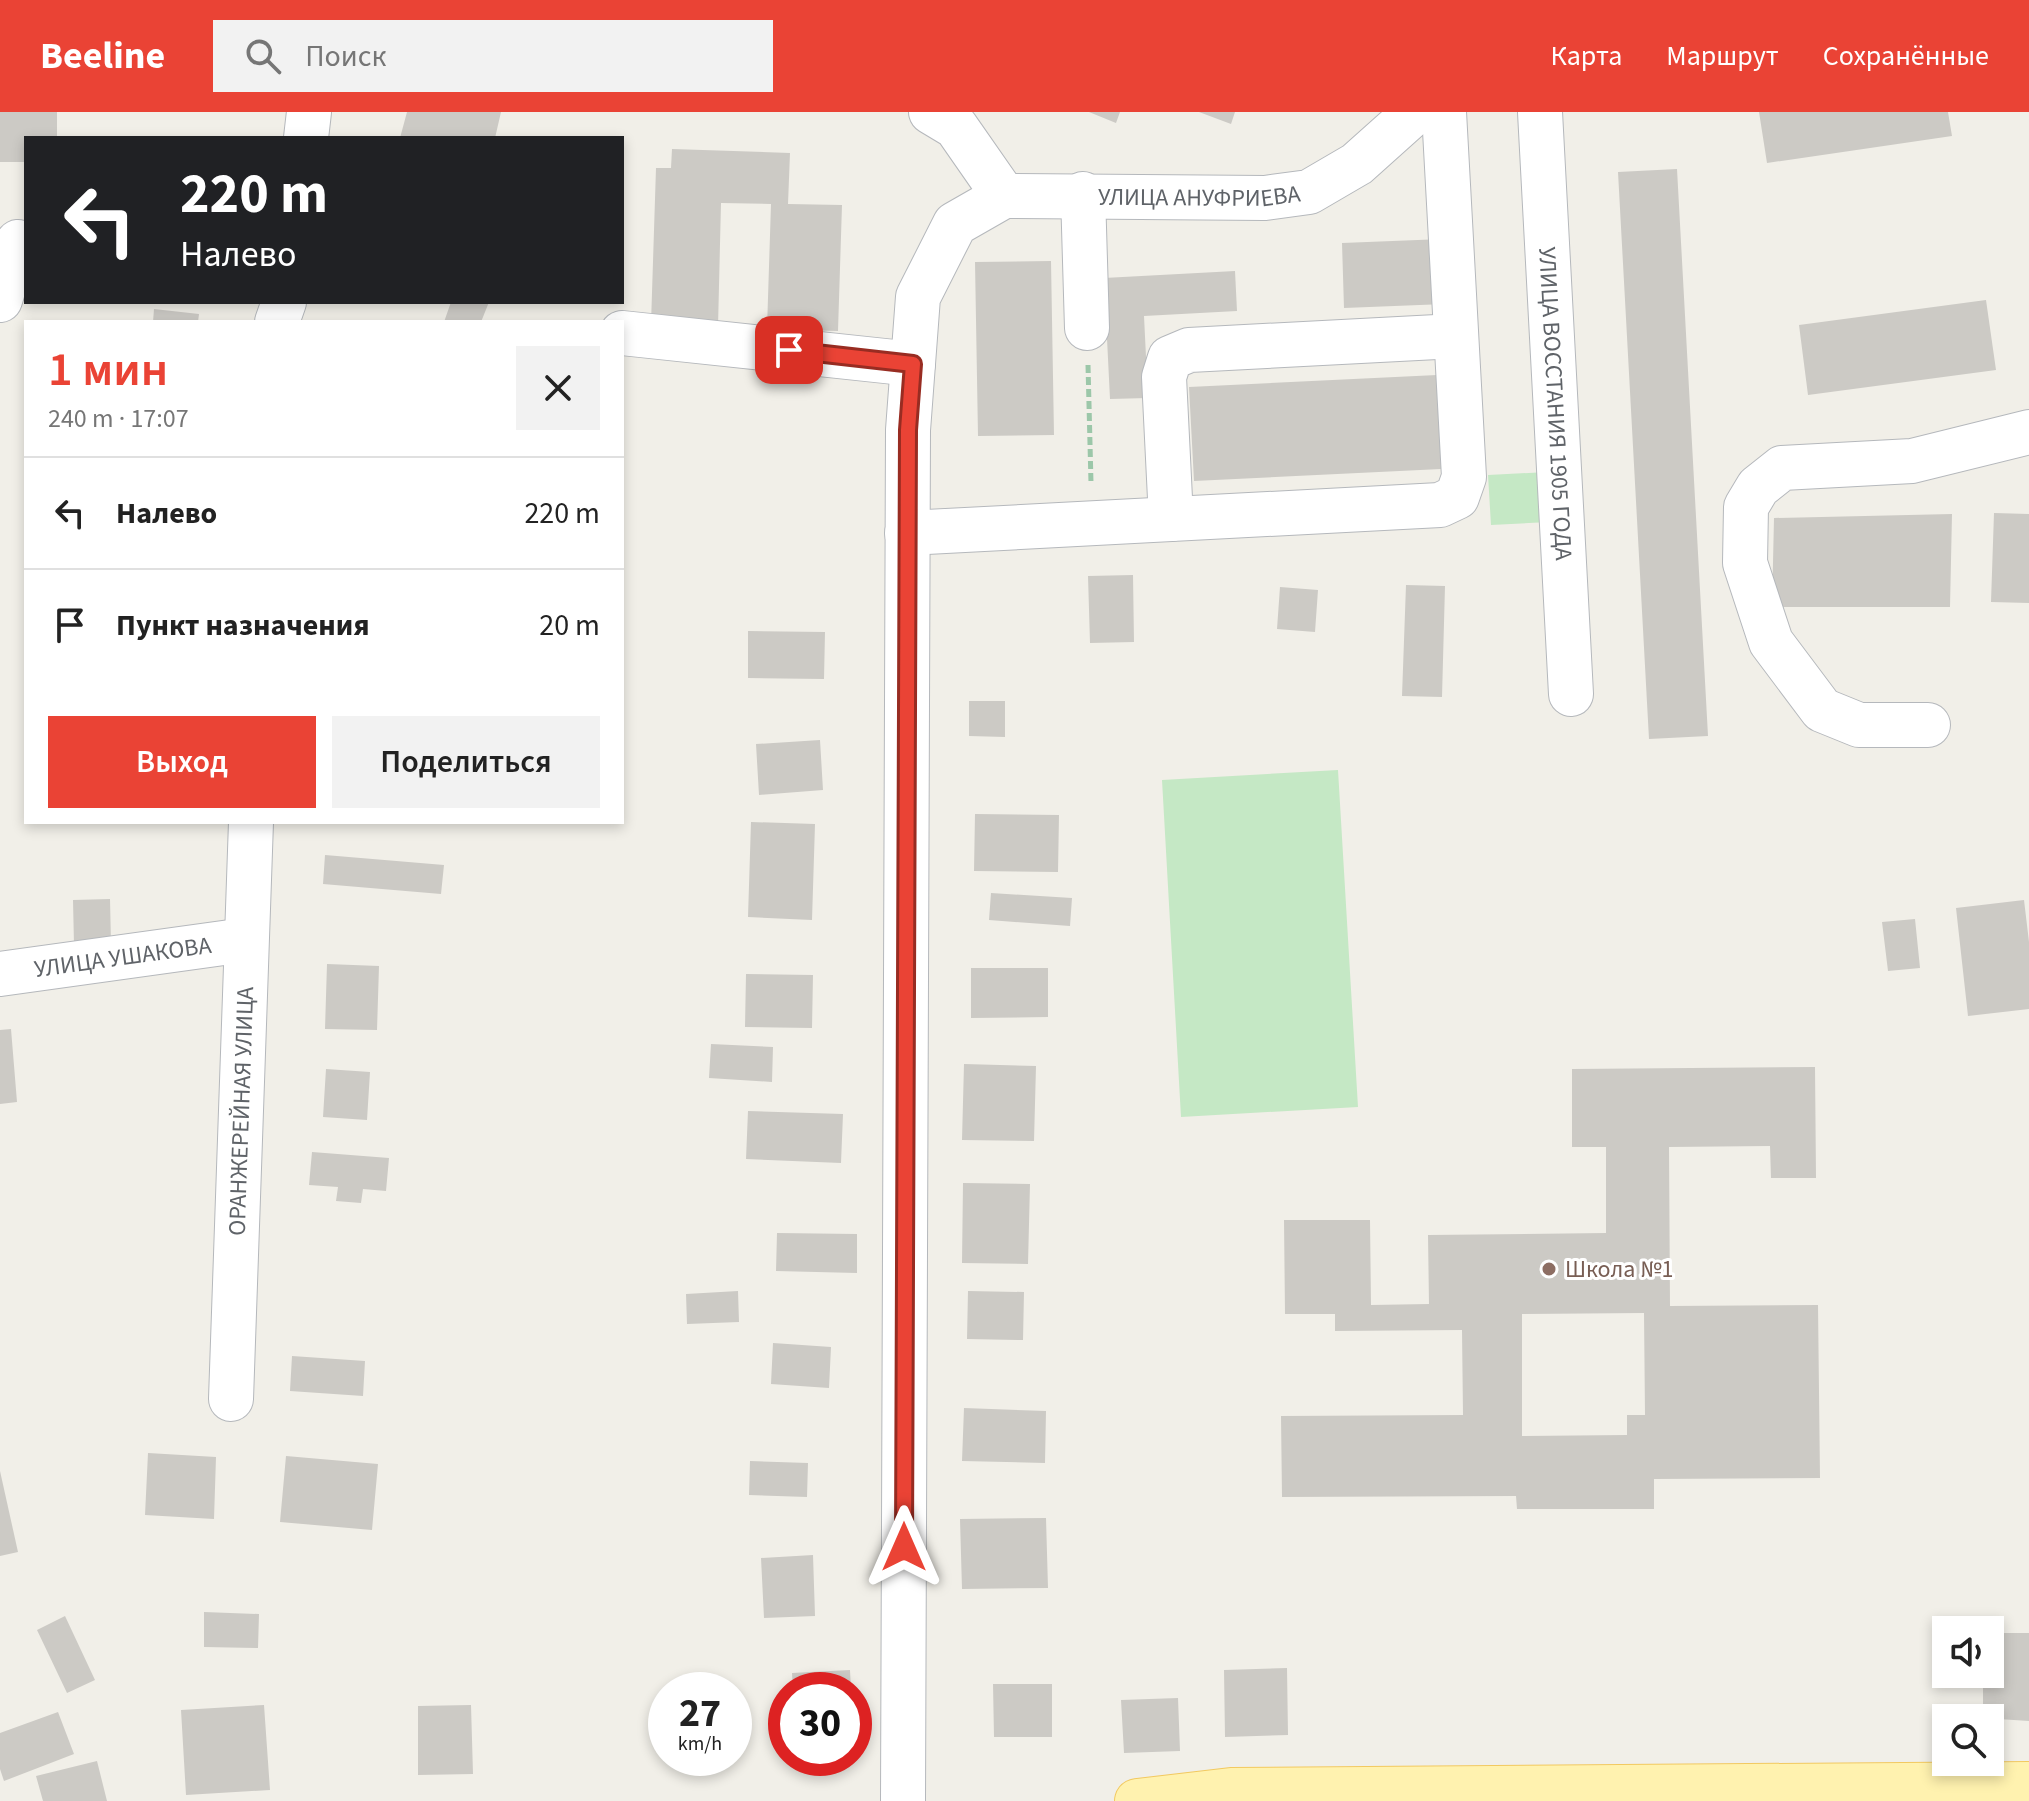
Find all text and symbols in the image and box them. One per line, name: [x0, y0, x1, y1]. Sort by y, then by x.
search box: [213, 20, 773, 92]
text: Beeline: [40, 29, 165, 83]
icon: search: [241, 34, 285, 78]
text: Поиск: [305, 35, 386, 78]
text: Карта: [1551, 36, 1622, 76]
text: Маршрут: [1666, 36, 1779, 76]
text: Сохранённые: [1823, 36, 1989, 76]
text: 220 m: [180, 155, 328, 234]
icon: left: [48, 168, 152, 272]
street label: УЛИЦА АНУФРИЕВА: [1098, 176, 1303, 216]
text: Налево: [180, 229, 296, 280]
street label: УЛИЦА ВОССТАНИЯ 1905 ГОДА: [1529, 246, 1581, 561]
pin: [755, 316, 823, 384]
icon: arrive: [767, 328, 811, 372]
text: 1 мин: [48, 336, 168, 404]
button: close: [516, 346, 600, 430]
text: 240 m · 17:07: [48, 400, 189, 437]
icon: left: [48, 491, 92, 535]
text: Налево: [116, 492, 217, 535]
text: 220 m: [524, 492, 600, 535]
icon: arrive: [48, 603, 92, 647]
text: Пункт назначения: [116, 604, 370, 647]
text: 20 m: [539, 604, 600, 647]
button: Выход: [48, 716, 316, 808]
button: Поделиться: [332, 716, 600, 808]
street label: УЛИЦА УШАКОВА: [32, 928, 214, 987]
street label: ОРАНЖЕРЕЙНАЯ УЛИЦА: [220, 986, 263, 1236]
place label: Школа №1: [1565, 1252, 1674, 1287]
marker: Школа №1: [1540, 1260, 1558, 1278]
position arrow: [862, 1505, 946, 1589]
map controls: [1932, 1616, 2004, 1776]
button: sound: [1932, 1616, 2004, 1688]
speed limit sign: 30: [768, 1672, 872, 1776]
text: 27: [679, 1685, 721, 1742]
button: search: [1932, 1704, 2004, 1776]
text: km/h: [678, 1730, 722, 1758]

